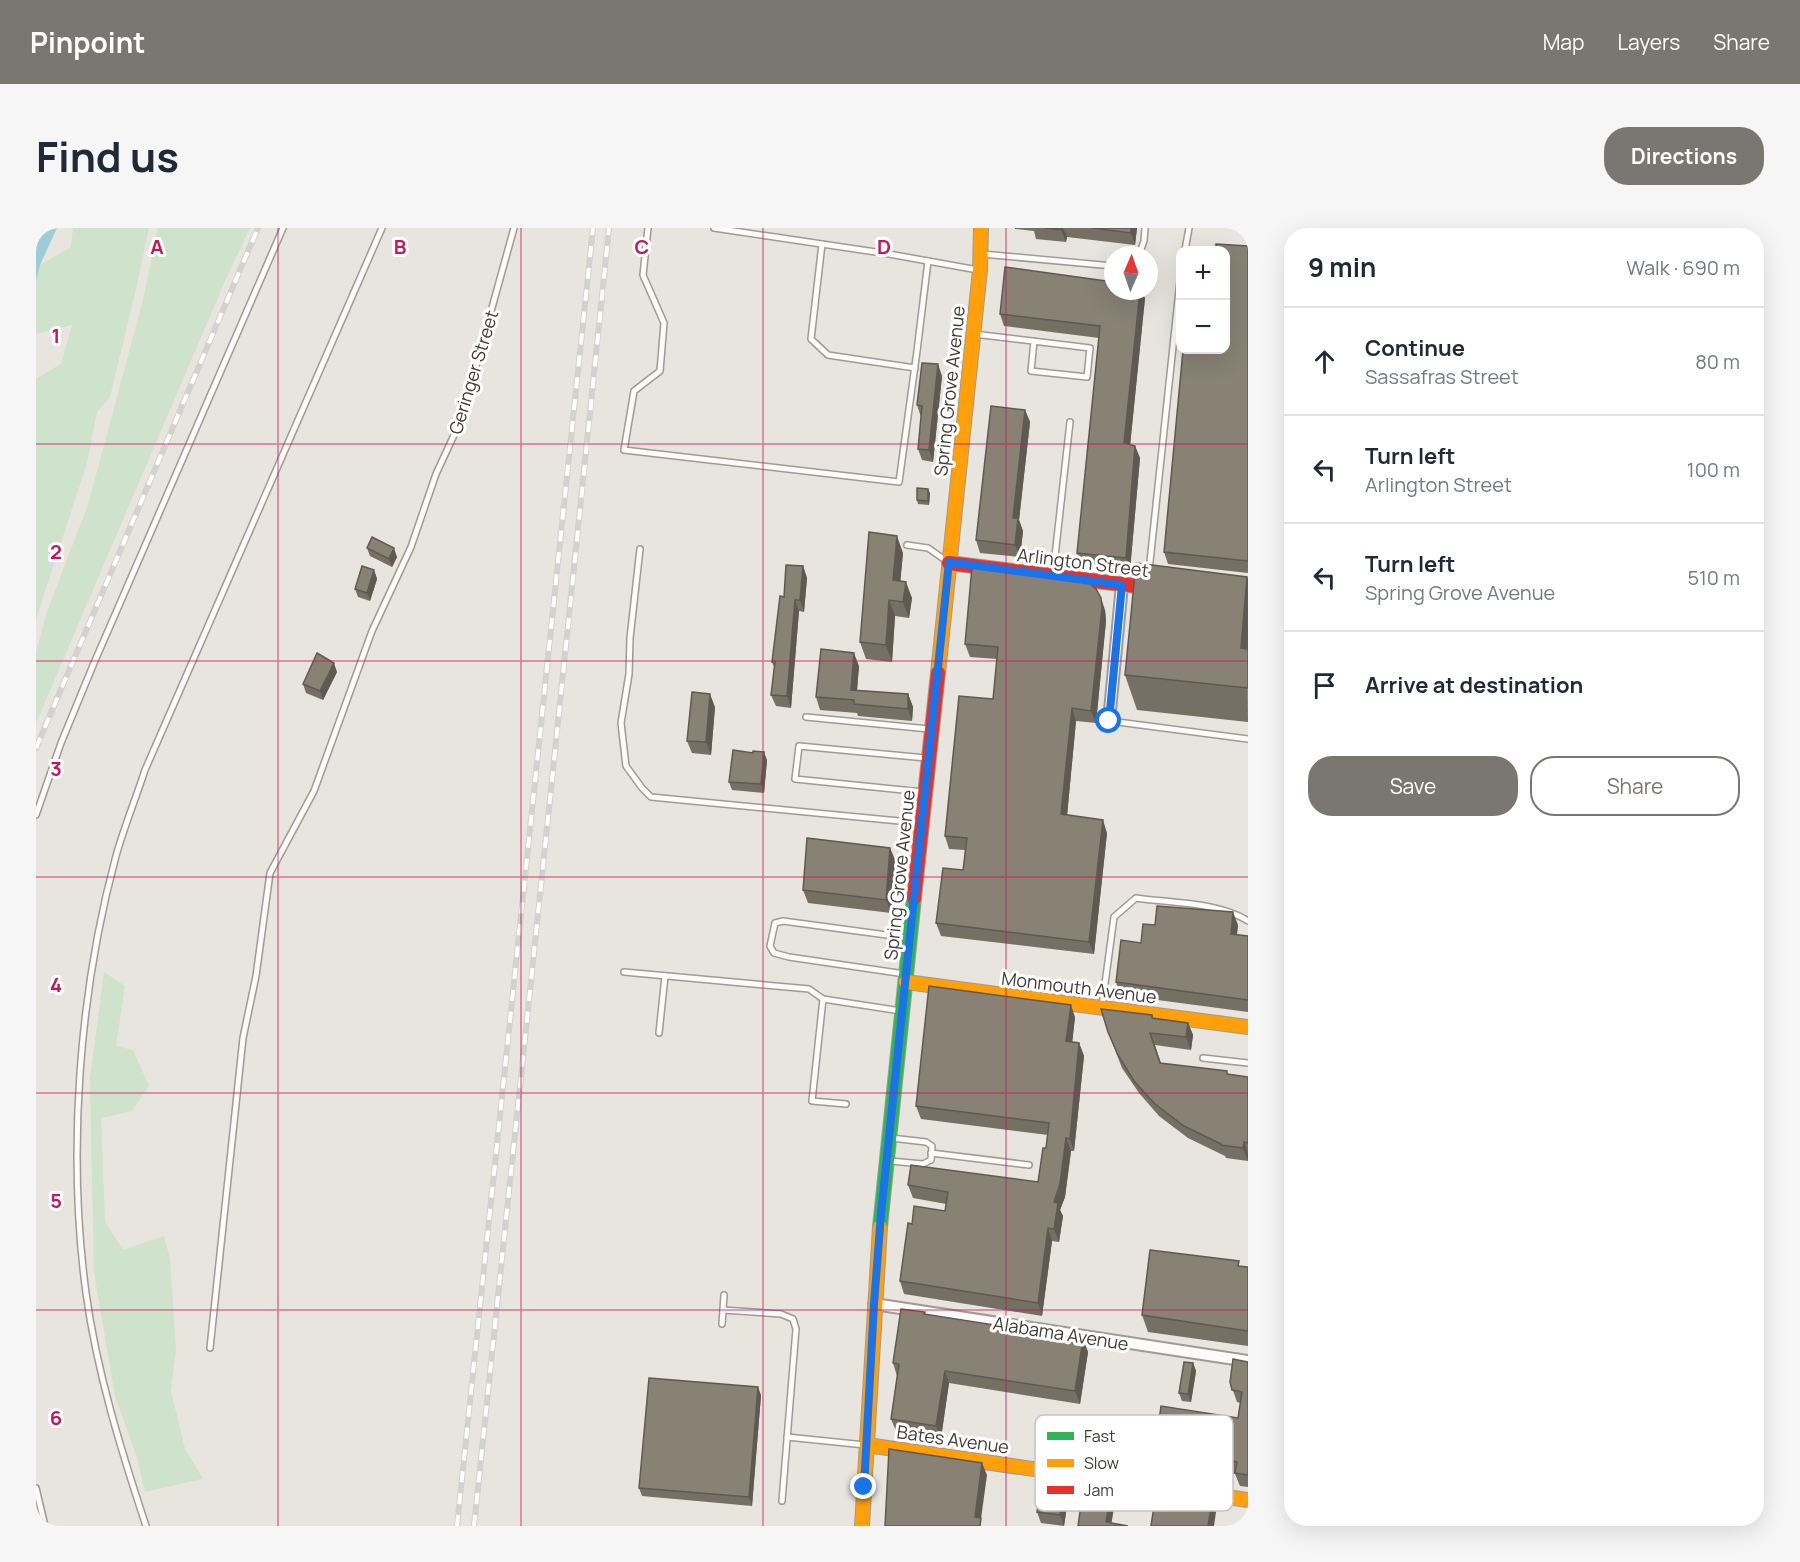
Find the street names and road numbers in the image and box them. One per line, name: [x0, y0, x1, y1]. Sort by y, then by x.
street label: Spring Grove Avenue: [928, 305, 970, 477]
street label: Geringer Street: [443, 307, 503, 437]
street label: Arlington Street: [1016, 542, 1150, 582]
street label: Spring Grove Avenue: [878, 789, 920, 961]
street label: Monmouth Avenue: [1000, 966, 1158, 1008]
street label: Alabama Avenue: [992, 1310, 1130, 1356]
street label: Bates Avenue: [895, 1419, 1011, 1459]

